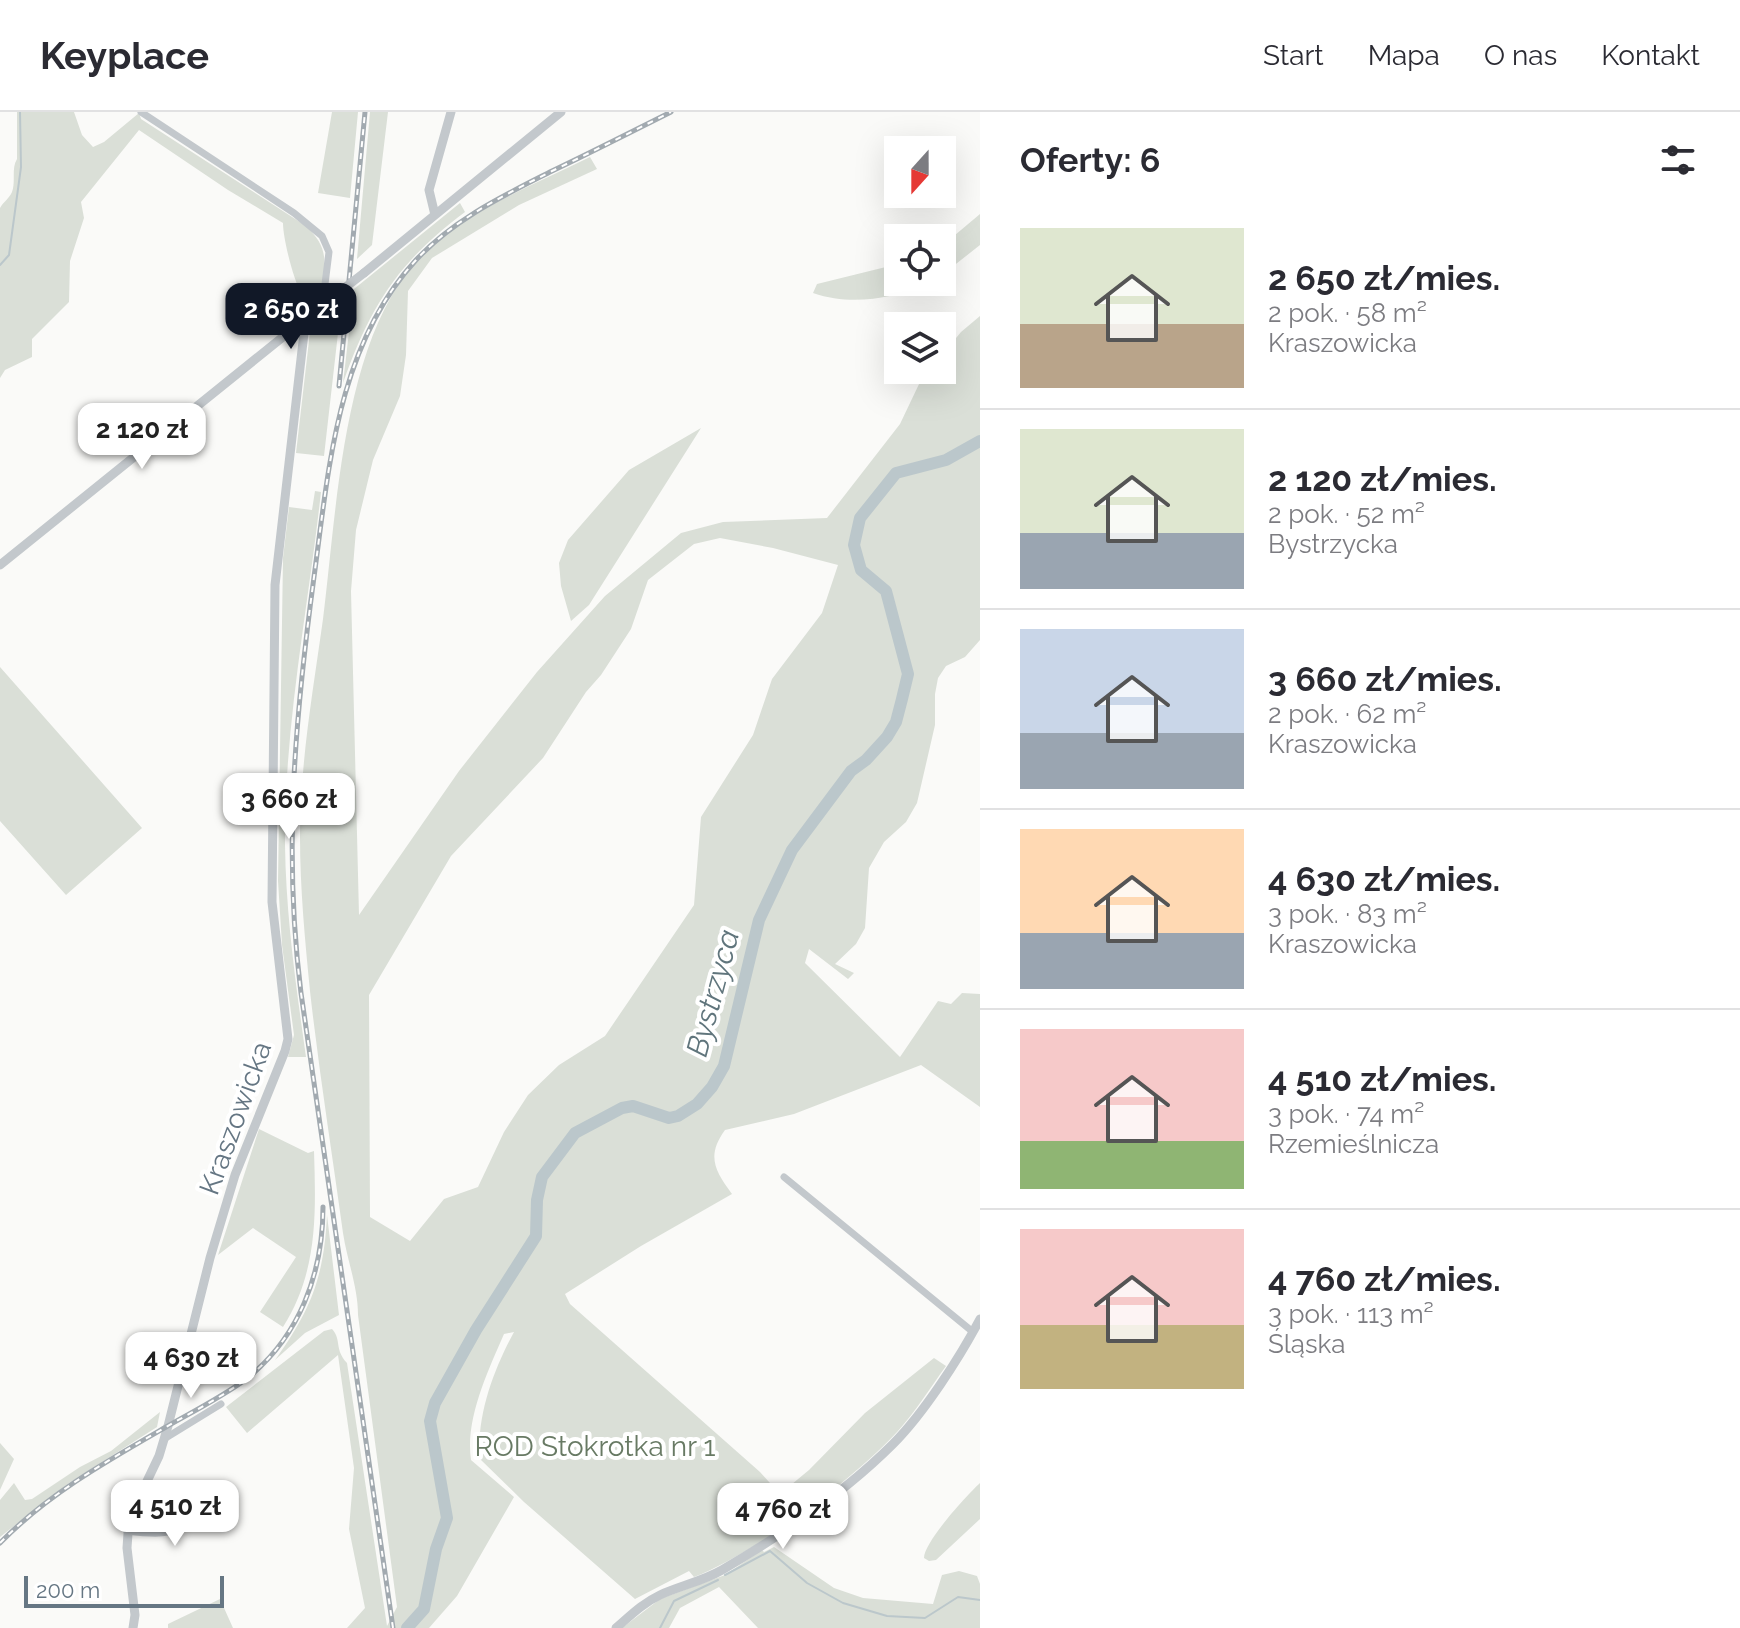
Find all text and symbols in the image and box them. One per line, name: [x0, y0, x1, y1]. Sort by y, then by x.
text: Keyplace: [40, 33, 209, 78]
text: Start: [1263, 39, 1324, 72]
text: Mapa: [1368, 39, 1440, 72]
text: O nas: [1484, 39, 1557, 72]
text: Kontakt: [1601, 39, 1700, 72]
north arrow: [884, 136, 956, 208]
map controls: [884, 136, 956, 384]
icon: filters: [1656, 138, 1700, 182]
text: Oferty: 6: [1020, 140, 1160, 180]
button: locate: [884, 224, 956, 296]
text: 2 650 zł/mies.: [1268, 258, 1500, 298]
icon: home: [1084, 260, 1180, 356]
pin: 2 650 zł: [208, 283, 374, 351]
text: 2 650 zł: [243, 294, 339, 324]
text: 2 pok. · 58 m²: [1268, 298, 1427, 328]
button: layers: [884, 312, 956, 384]
text: Kraszowicka: [1268, 328, 1417, 358]
pin: 2 120 zł: [59, 403, 225, 471]
text: 2 120 zł: [96, 414, 188, 444]
text: 2 120 zł/mies.: [1268, 459, 1497, 499]
icon: home: [1084, 461, 1180, 557]
text: 2 pok. · 52 m²: [1268, 499, 1425, 529]
text: Bystrzycka: [1268, 529, 1398, 559]
text: 3 660 zł/mies.: [1268, 659, 1502, 699]
icon: home: [1084, 661, 1180, 757]
text: 2 pok. · 62 m²: [1268, 699, 1426, 729]
text: Kraszowicka: [1268, 729, 1417, 759]
pin: 3 660 zł: [206, 773, 372, 841]
text: 3 660 zł: [241, 784, 337, 814]
text: 4 630 zł/mies.: [1268, 859, 1500, 899]
icon: home: [1084, 861, 1180, 957]
text: 3 pok. · 83 m²: [1268, 899, 1427, 929]
water label: Bystrzyca: [679, 926, 746, 1060]
text: Kraszowicka: [1268, 929, 1417, 959]
street label: Kraszowicka: [193, 1037, 278, 1199]
text: 4 510 zł/mies.: [1268, 1059, 1496, 1099]
icon: home: [1084, 1061, 1180, 1157]
text: 3 pok. · 74 m²: [1268, 1099, 1424, 1129]
text: Rzemieślnicza: [1268, 1129, 1439, 1159]
text: 4 760 zł/mies.: [1268, 1259, 1501, 1299]
icon: home: [1084, 1261, 1180, 1357]
text: 3 pok. · 113 m²: [1268, 1299, 1434, 1329]
text: Śląska: [1268, 1329, 1345, 1359]
pin: 4 630 zł: [108, 1332, 274, 1400]
text: 4 630 zł: [143, 1343, 239, 1373]
park label: ROD Stokrotka nr 1: [475, 1430, 715, 1463]
pin: 4 510 zł: [92, 1480, 258, 1548]
pin: 4 760 zł: [700, 1483, 866, 1551]
text: 4 510 zł: [129, 1491, 221, 1521]
text: 4 760 zł: [735, 1494, 831, 1524]
scale bar: [24, 1572, 224, 1608]
text: 200 m: [36, 1577, 100, 1603]

